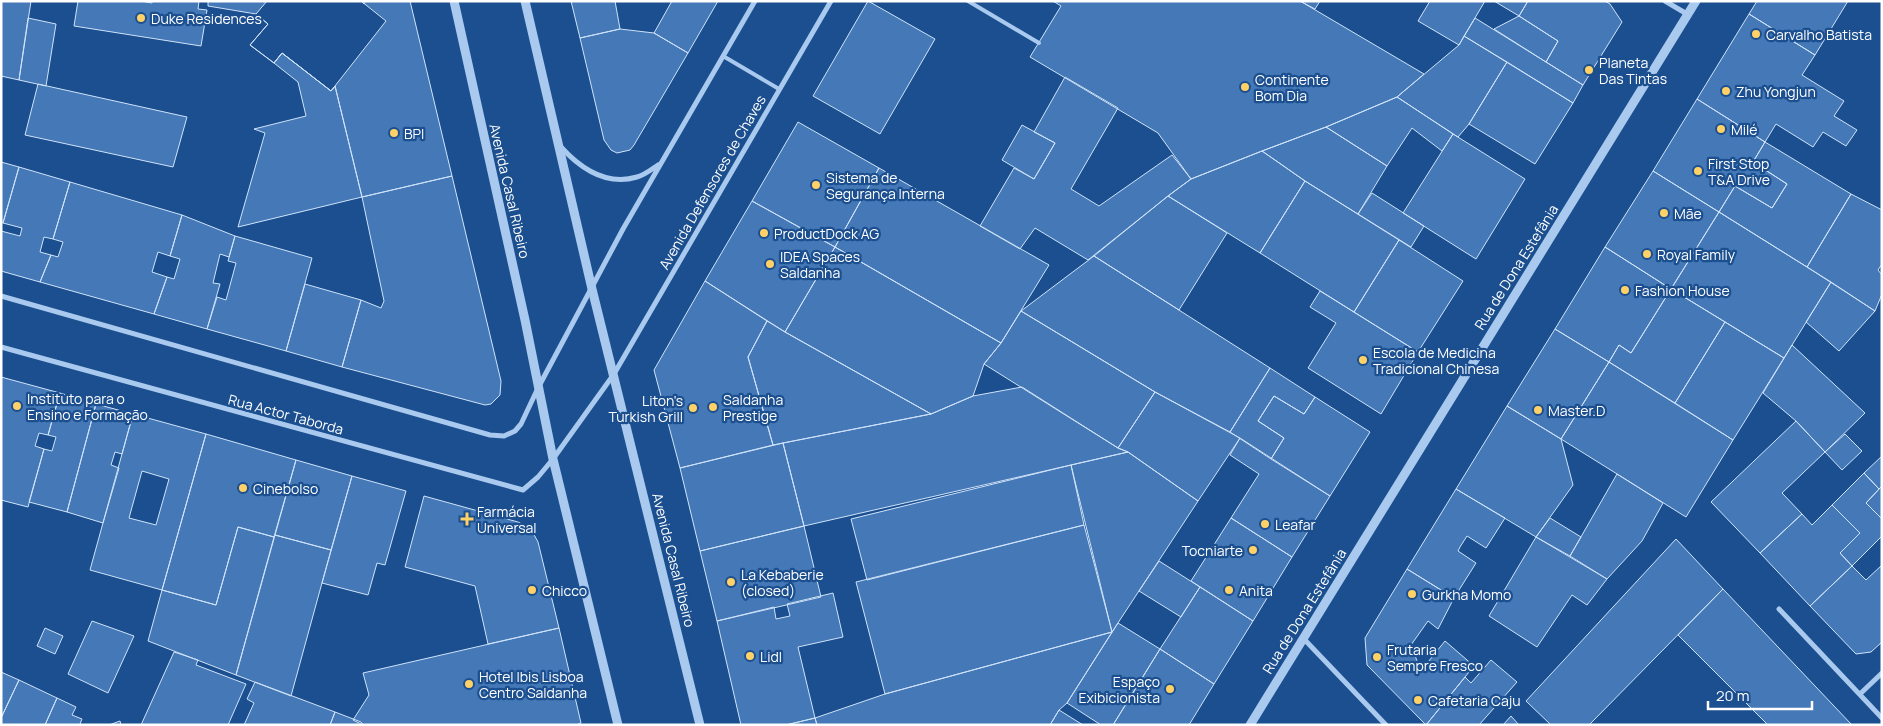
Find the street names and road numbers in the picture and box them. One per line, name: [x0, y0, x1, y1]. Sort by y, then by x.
street label: Avenida Defensores de Chaves: [654, 91, 770, 273]
street label: Avenida Casal Ribeiro: [485, 122, 535, 260]
street label: Rua de Dona Estefânia: [1470, 201, 1562, 333]
street label: Rua Actor Taborda: [226, 389, 346, 439]
street label: Avenida Casal Ribeiro: [648, 491, 700, 629]
street label: Rua de Dona Estefânia: [1258, 545, 1350, 677]

